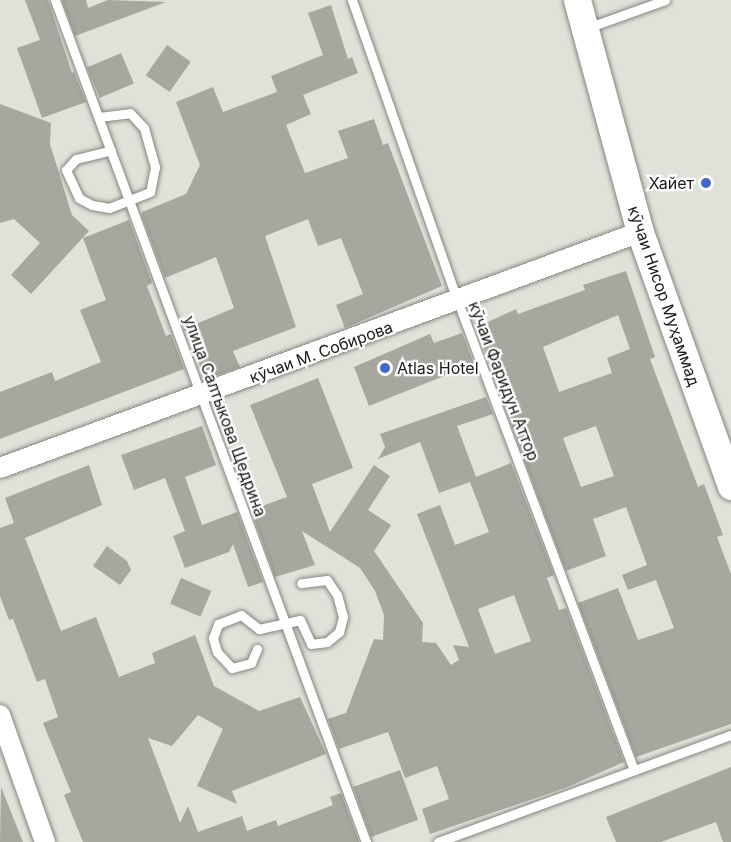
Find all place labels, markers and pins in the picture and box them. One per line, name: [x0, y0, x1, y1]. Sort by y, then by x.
place label: Хайет: [649, 173, 694, 193]
marker: Хайет: [699, 176, 713, 190]
place label: Atlas Hotel: [397, 358, 479, 378]
marker: Atlas Hotel: [378, 361, 392, 375]

